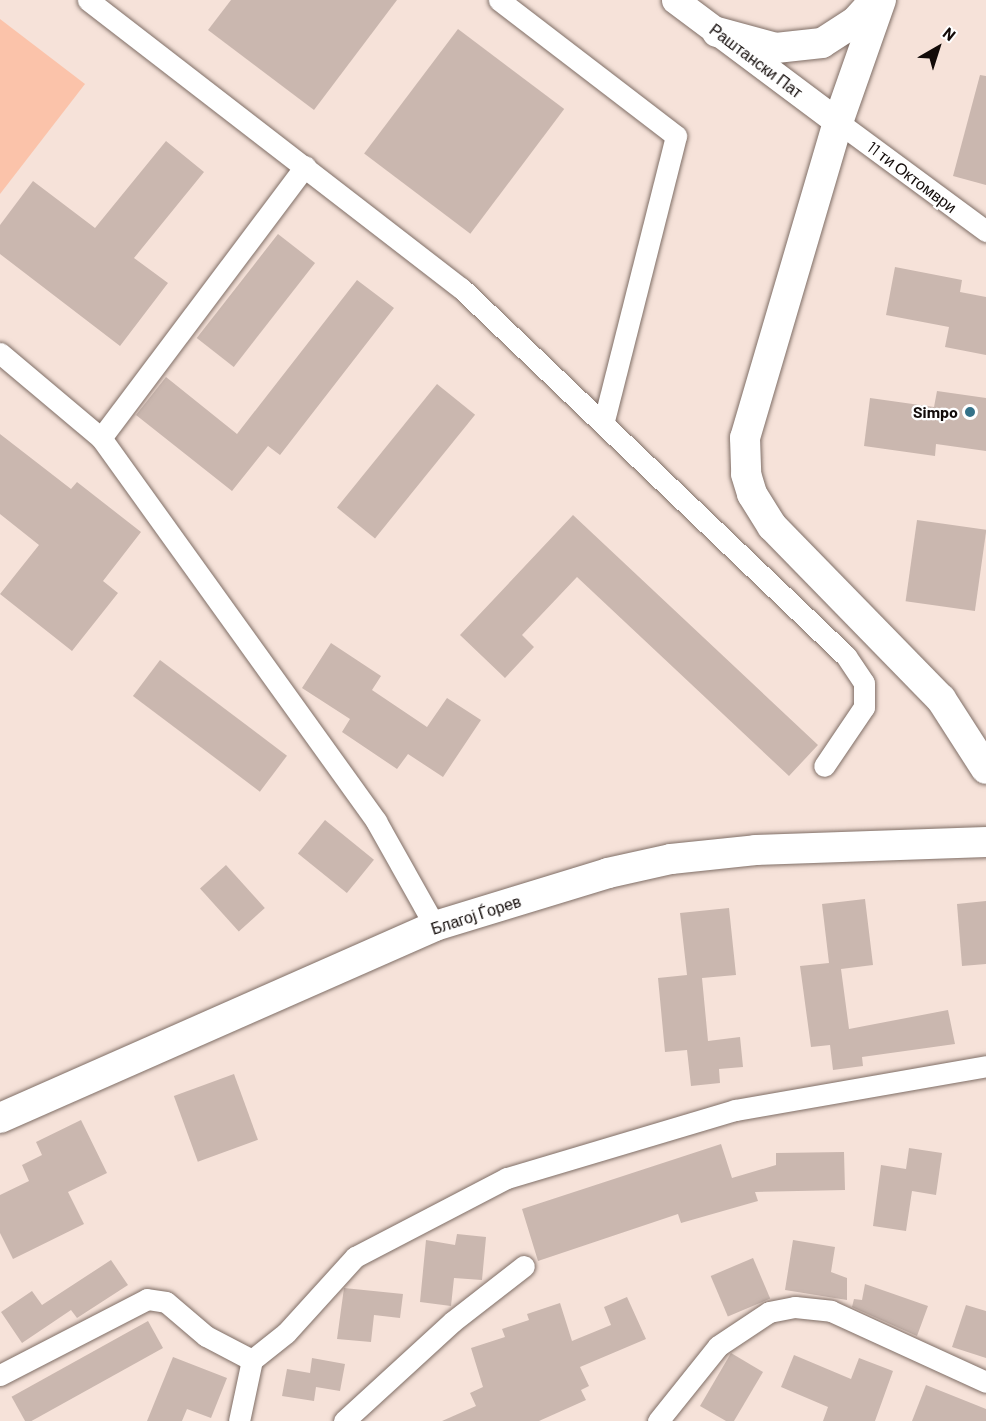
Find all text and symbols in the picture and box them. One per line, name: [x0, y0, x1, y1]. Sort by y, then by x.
north arrow: [908, 18, 968, 78]
street label: Раштански Пат: [706, 20, 806, 102]
text: N: [940, 23, 960, 44]
street label: 11 ти Октомври: [864, 137, 960, 217]
place label: Simpo: [913, 402, 958, 422]
marker: Simpo: [963, 405, 977, 419]
street label: Благој Ѓорев: [429, 891, 523, 939]

